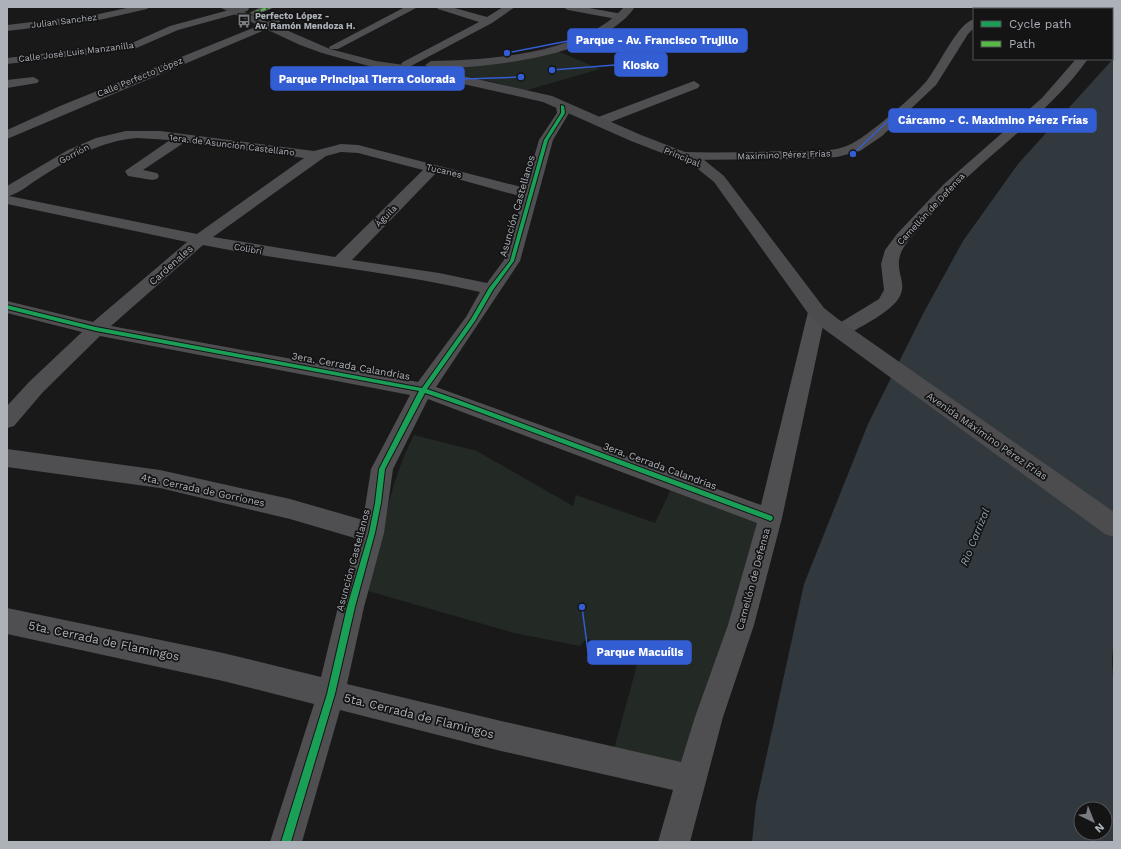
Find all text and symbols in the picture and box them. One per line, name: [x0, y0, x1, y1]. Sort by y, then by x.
legend: [973, 8, 1113, 60]
place label: Perfecto López - Av. Ramón Mendoza H.: [255, 11, 356, 31]
street label: Julian Sanchez: [30, 12, 98, 30]
bus stop icon: Perfecto López - Av. Ramón Mendoza H.: [236, 13, 252, 29]
text: Cycle path: [1009, 17, 1071, 31]
callout: Parque - Av. Francisco Trujillo: [568, 29, 747, 52]
text: Parque - Av. Francisco Trujillo: [576, 34, 739, 47]
text: Path: [1009, 37, 1035, 51]
street label: Calle José Luis Manzanilla: [18, 40, 134, 64]
callout: Kiosko: [615, 53, 667, 76]
street label: Calle Perfecto López: [96, 55, 184, 99]
text: Kiosko: [623, 59, 660, 72]
callout: Parque Principal Tierra Colorada: [271, 67, 464, 90]
text: Parque Principal Tierra Colorada: [279, 73, 456, 86]
callout: Cárcamo - C. Maximino Pérez Frías: [889, 109, 1096, 132]
text: Cárcamo - C. Maximino Pérez Frías: [898, 114, 1088, 127]
street label: 1era. de Asunción Castellano: [169, 132, 295, 158]
street label: Gorrión: [57, 142, 91, 166]
street label: Principal: [662, 145, 702, 169]
street label: Maximino Pérez Frías: [737, 148, 831, 162]
street label: Asunción Castellanos: [497, 154, 537, 258]
street label: Tucanes: [425, 162, 463, 180]
street label: Camellón de Defensa: [895, 171, 967, 247]
street label: Águila: [372, 202, 399, 229]
street label: Colibrí: [233, 242, 263, 256]
street label: Cardenales: [147, 243, 195, 287]
street label: 3era. Cerrada Calandrias: [291, 350, 411, 382]
street label: Avenida Máximino Pérez Frías: [925, 390, 1049, 482]
street label: 3era. Cerrada Calandrias: [602, 440, 718, 492]
street label: 4ta. Cerrada de Gorriones: [140, 472, 266, 508]
water label: Rio Carrizal: [958, 506, 993, 568]
street label: Asunción Castellanos: [334, 508, 372, 612]
street label: Camellón de Defensa: [734, 527, 772, 631]
street label: 5ta. Cerrada de Flamingos: [27, 618, 181, 664]
callout: Parque Macuílis: [588, 641, 691, 664]
text: Parque Macuílis: [597, 646, 684, 659]
street label: 5ta. Cerrada de Flamingos: [343, 691, 495, 741]
north arrow: [1073, 801, 1113, 841]
text: N: [1092, 820, 1107, 835]

